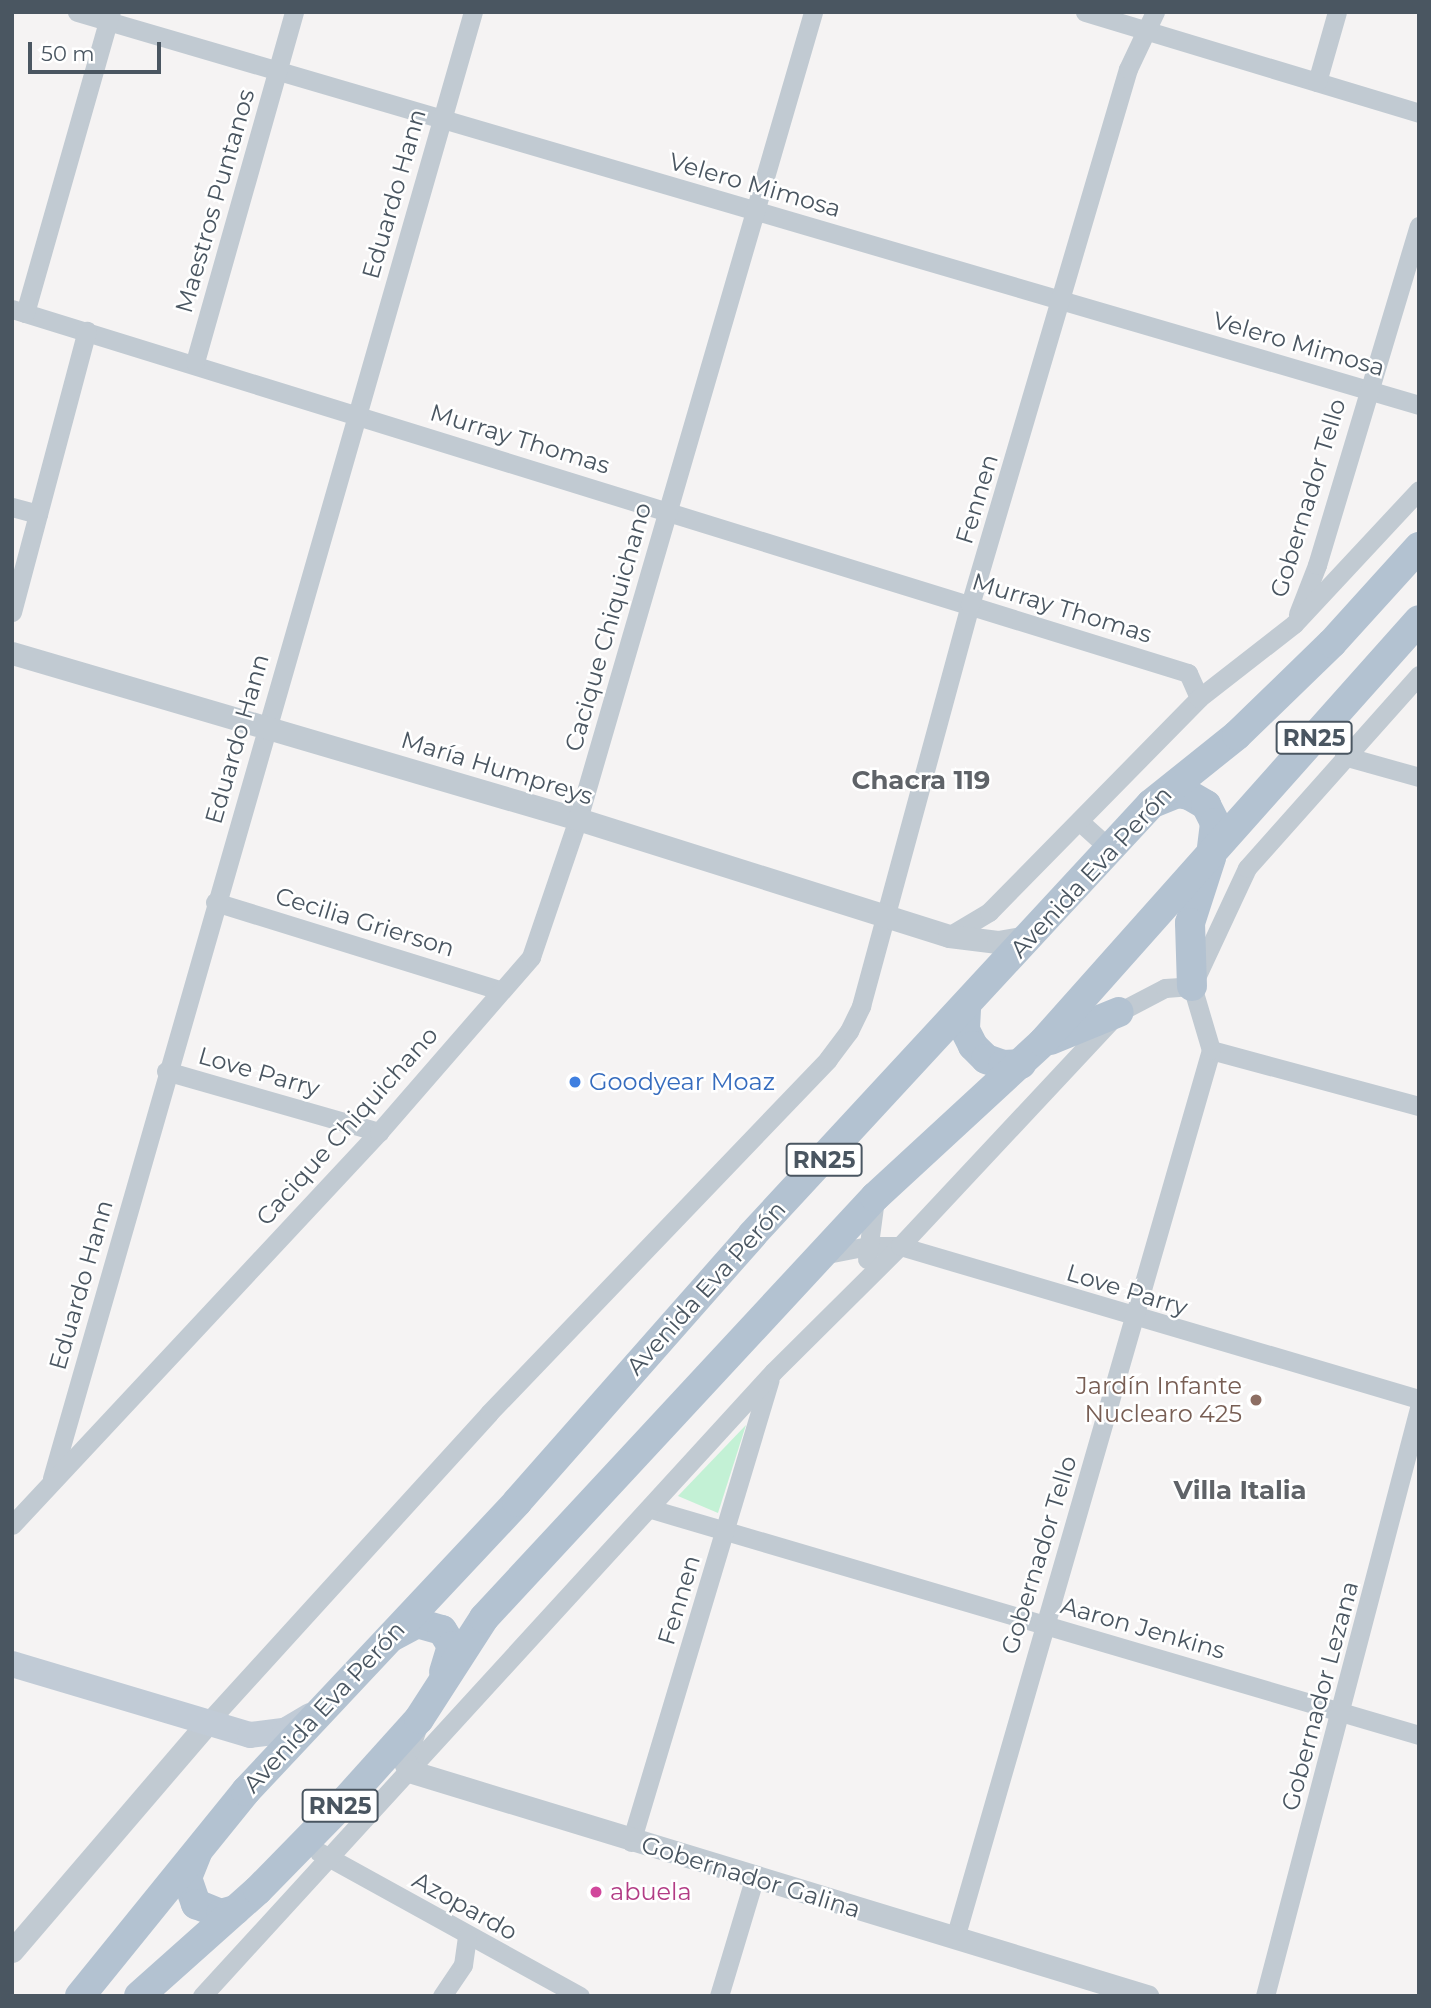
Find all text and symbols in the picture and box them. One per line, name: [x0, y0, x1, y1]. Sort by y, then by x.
scale bar: [32, 28, 164, 72]
text: 50 m: [41, 41, 95, 66]
street label: Maestros Puntanos: [169, 86, 261, 316]
street label: Eduardo Hann: [356, 106, 432, 282]
street label: Velero Mimosa: [666, 147, 844, 223]
street label: Velero Mimosa: [1210, 306, 1388, 382]
street label: Gobernador Tello: [1264, 395, 1352, 601]
street label: Murray Thomas: [427, 398, 613, 480]
street label: Fennen: [950, 451, 1004, 547]
street label: Cacique Chiquichano: [559, 499, 657, 755]
street label: Murray Thomas: [969, 567, 1155, 649]
street label: Eduardo Hann: [199, 651, 275, 827]
road number: RN25: [1276, 718, 1352, 758]
street label: María Humpreys: [398, 725, 596, 811]
district label: Chacra 119: [852, 765, 990, 797]
street label: Avenida Eva Perón: [1004, 780, 1178, 964]
street label: Cecilia Grierson: [272, 881, 458, 963]
street label: Cacique Chiquichano: [250, 1021, 444, 1231]
street label: Love Parry: [195, 1041, 323, 1103]
place label: Goodyear Moaz: [589, 1068, 775, 1096]
marker: Goodyear Moaz: [567, 1074, 583, 1090]
road number: RN25: [786, 1140, 862, 1180]
street label: Avenida Eva Perón: [620, 1195, 792, 1381]
street label: Eduardo Hann: [43, 1197, 119, 1373]
street label: Love Parry: [1063, 1258, 1191, 1322]
place label: Jardín Infante Nuclearo 425: [1076, 1372, 1242, 1428]
marker: Jardín Infante Nuclearo 425: [1248, 1392, 1264, 1408]
street label: Gobernador Tello: [995, 1452, 1083, 1658]
district label: Villa Italia: [1173, 1475, 1307, 1507]
street label: Fennen: [652, 1552, 706, 1648]
street label: Gobernador Lezana: [1275, 1578, 1365, 1814]
street label: Aaron Jenkins: [1057, 1591, 1229, 1665]
street label: Avenida Eva Perón: [237, 1615, 411, 1799]
road number: RN25: [302, 1786, 378, 1826]
street label: Gobernador Galina: [638, 1830, 864, 1924]
street label: Azopardo: [408, 1865, 522, 1947]
place label: abuela: [610, 1878, 692, 1906]
marker: abuela: [588, 1884, 604, 1900]

